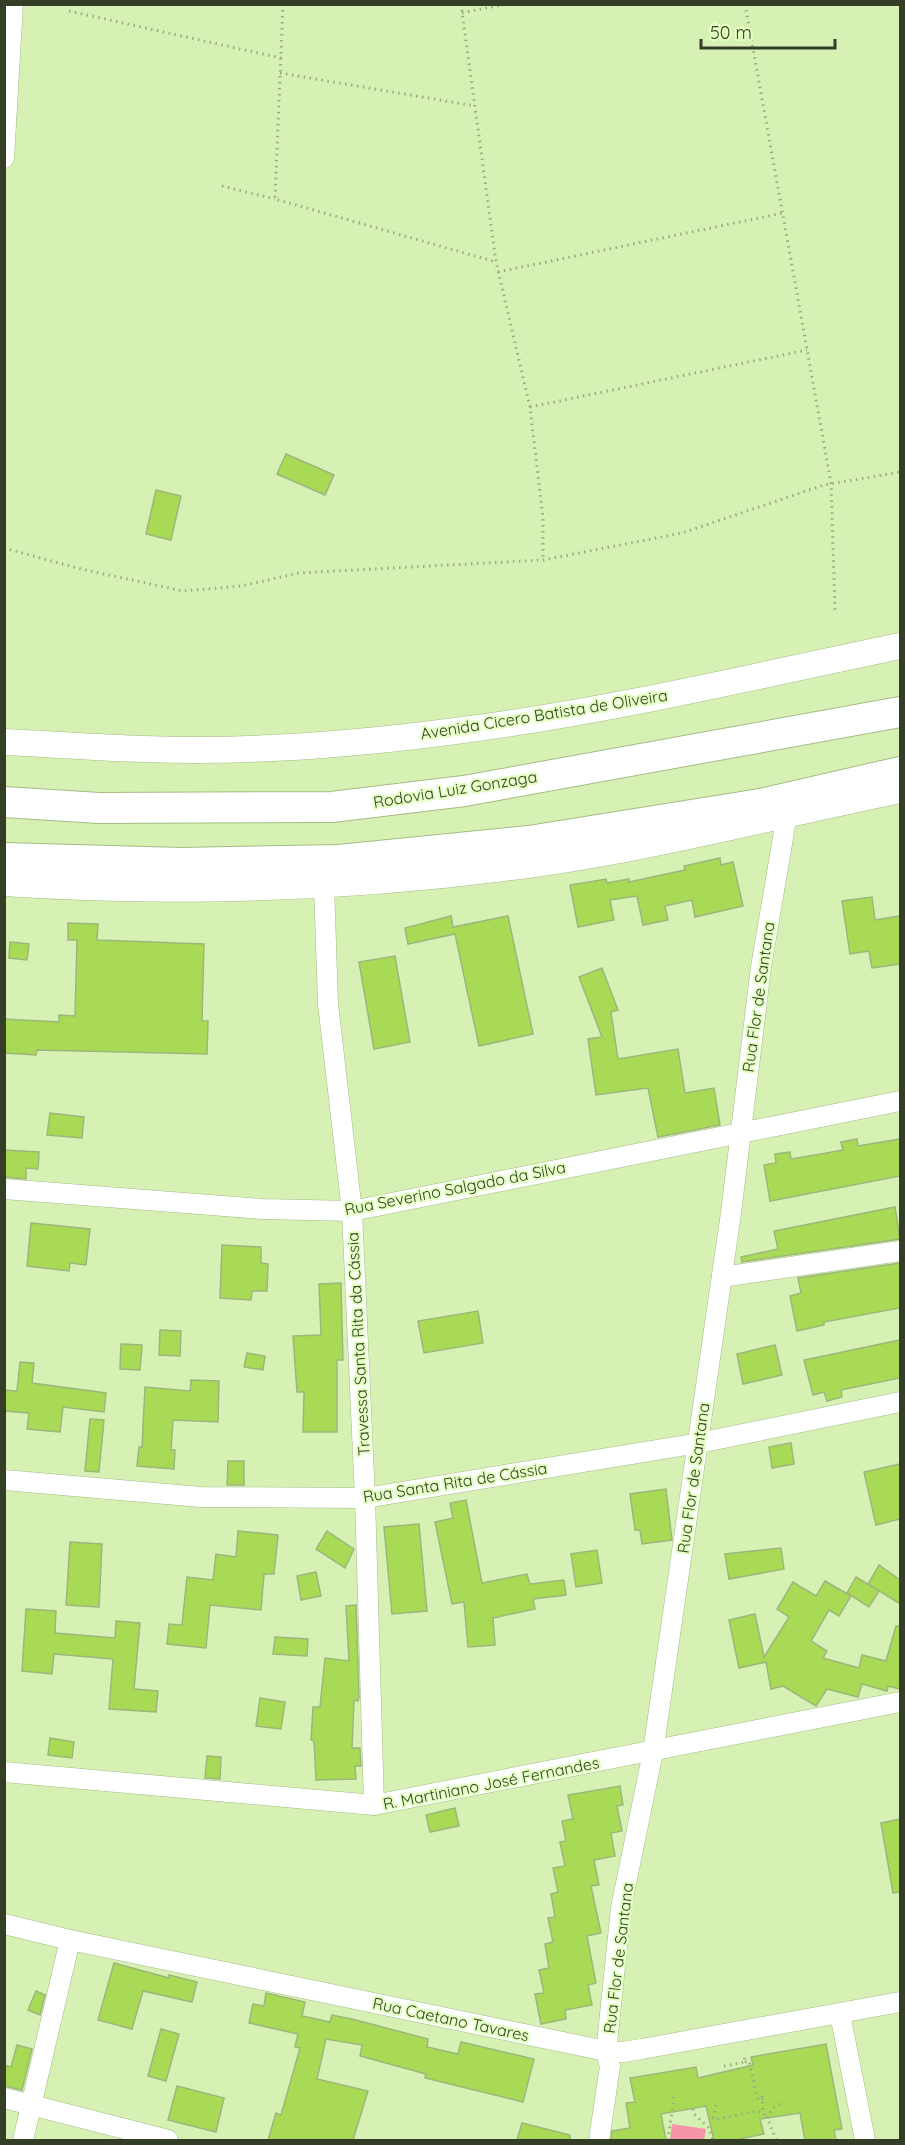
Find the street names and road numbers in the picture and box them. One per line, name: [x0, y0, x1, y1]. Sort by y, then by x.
street label: Avenida Cicero Batista de Oliveira: [419, 685, 669, 743]
street label: Rodovia Luiz Gonzaga: [372, 766, 538, 812]
street label: Rua Flor de Santana: [738, 921, 778, 1073]
street label: Rua Severino Salgado da Silva: [343, 1157, 567, 1219]
street label: Travessa Santa Rita da Cássia: [342, 1232, 374, 1456]
street label: Rua Flor de Santana: [673, 1402, 713, 1554]
street label: Rua Santa Rita de Cássia: [361, 1458, 549, 1506]
street label: R. Martiniano José Fernandes: [381, 1752, 601, 1814]
street label: Rua Flor de Santana: [599, 1882, 637, 2034]
street label: Rua Caetano Tavares: [371, 1993, 531, 2045]

